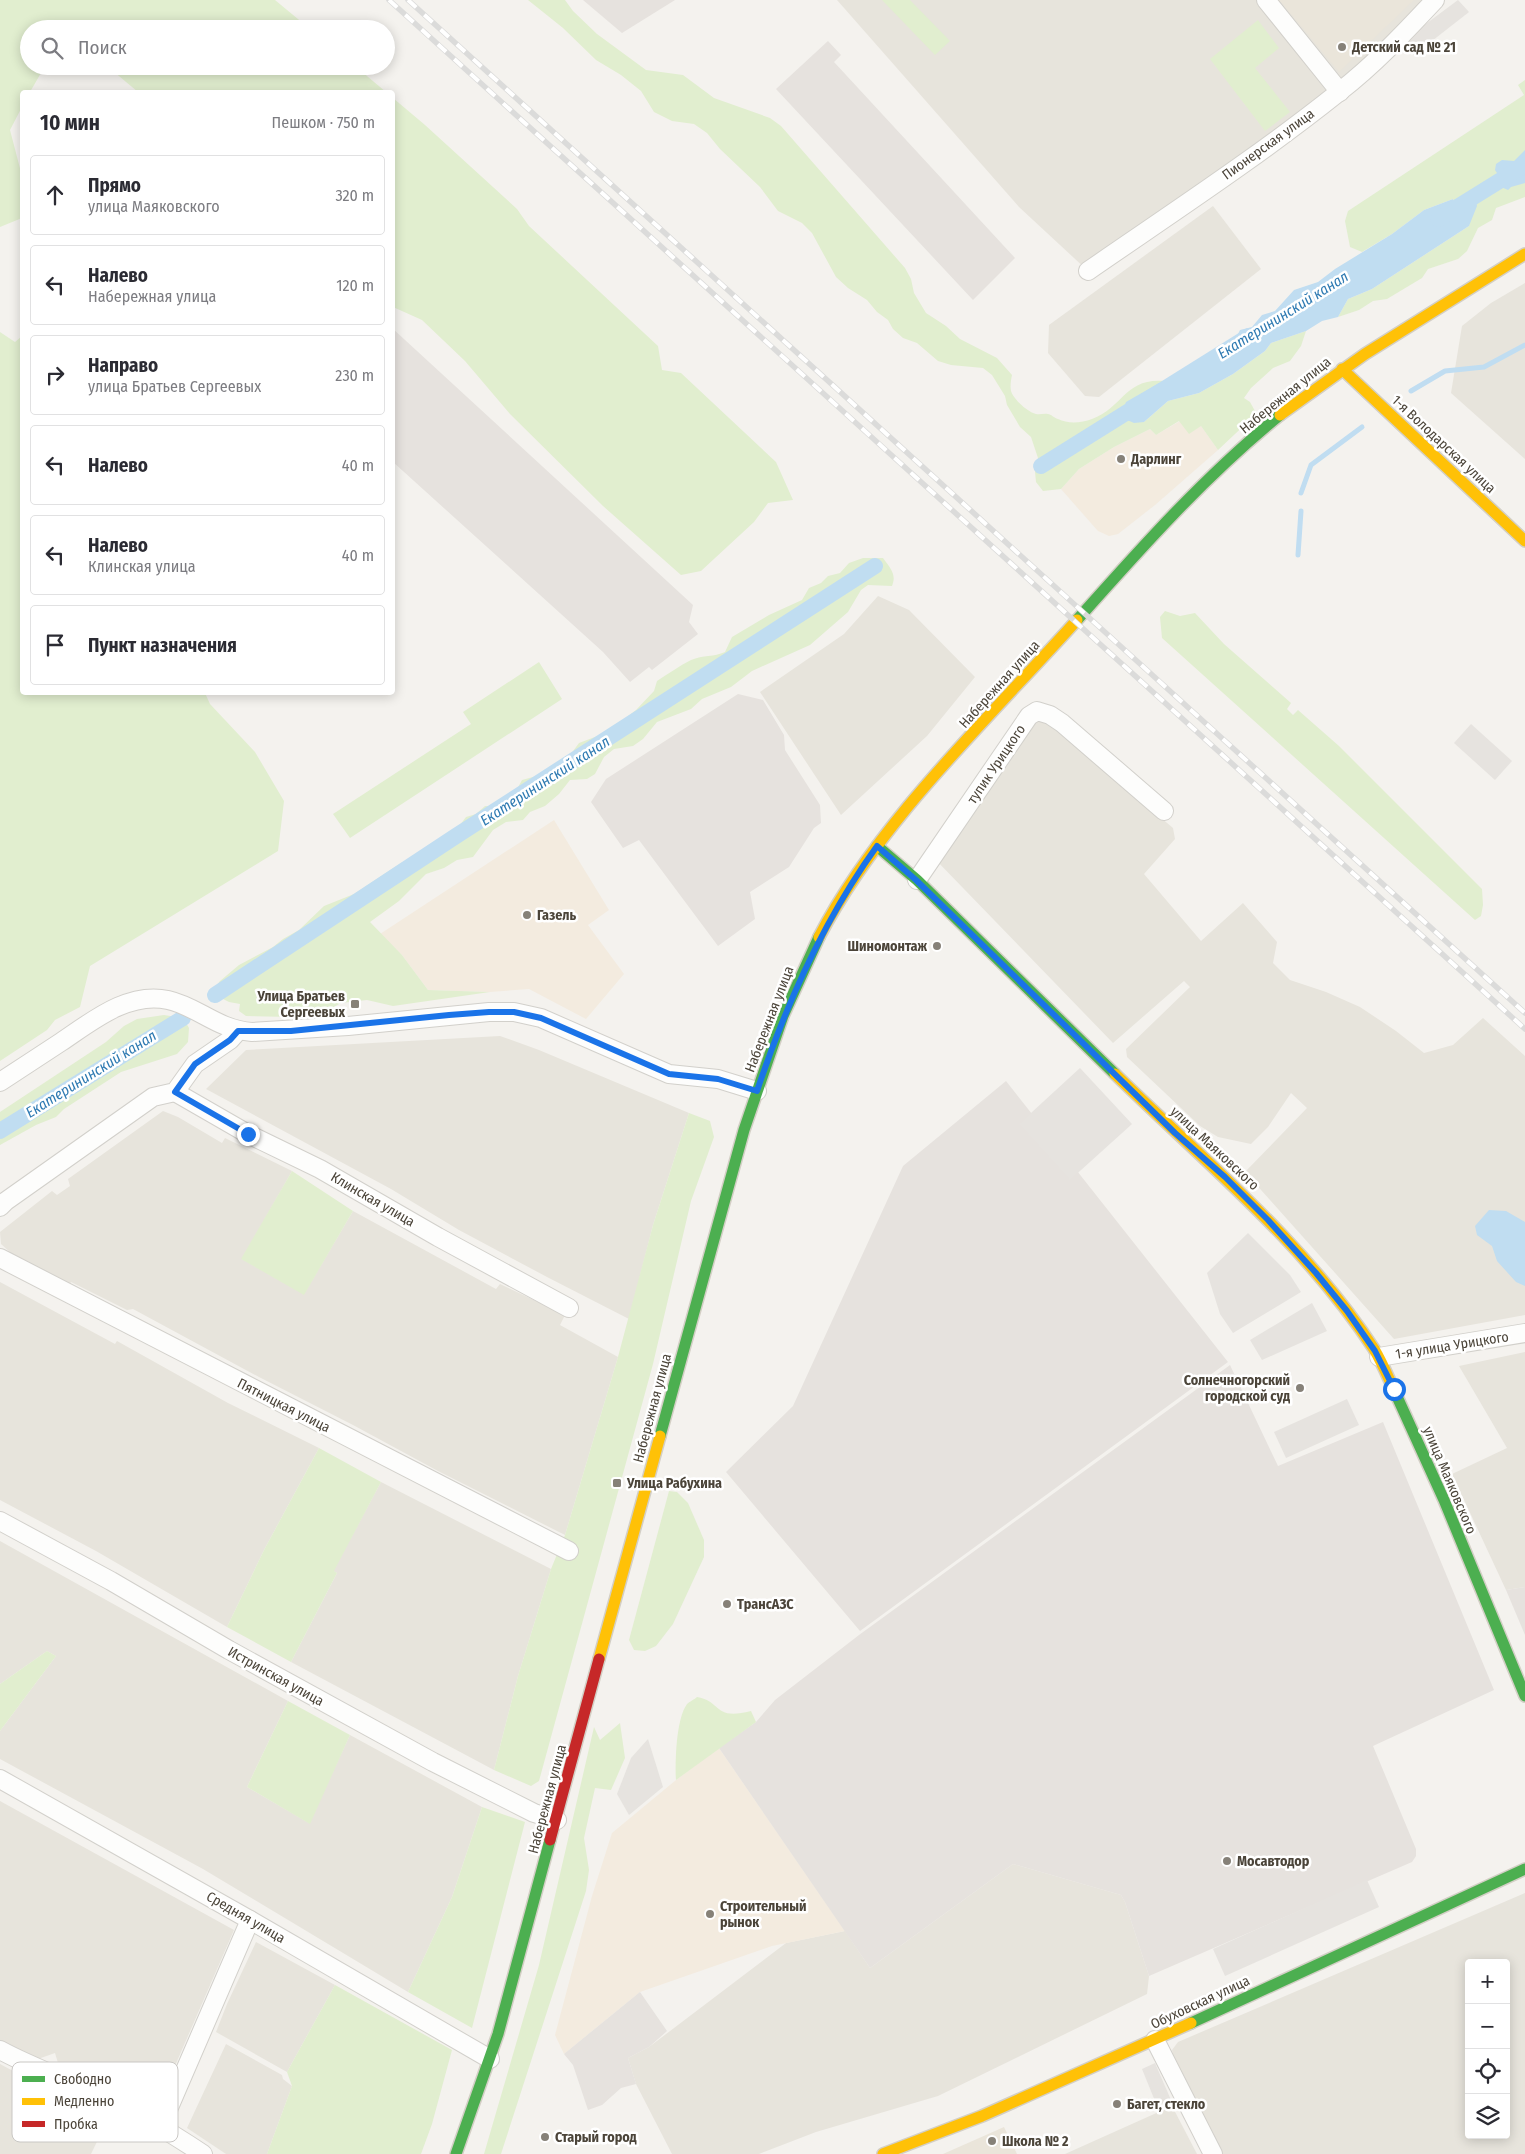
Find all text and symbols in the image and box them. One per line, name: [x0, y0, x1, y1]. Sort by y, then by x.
search box: [20, 20, 395, 75]
icon: search: [38, 34, 66, 62]
text: Поиск: [78, 36, 127, 59]
place label: Детский сад № 21: [1351, 39, 1456, 56]
marker: Детский сад № 21: [1336, 41, 1348, 53]
street label: Пионерская улица: [1219, 105, 1318, 184]
text: 10 мин: [40, 110, 100, 136]
text: Пешком · 750 m: [272, 113, 375, 132]
text: Прямо: [88, 174, 141, 197]
icon: ahead: [41, 181, 69, 209]
text: 320 m: [335, 186, 374, 205]
text: улица Маяковского: [88, 197, 220, 216]
text: Налево: [88, 264, 148, 287]
water label: Екатерининский канал: [1214, 267, 1352, 363]
icon: left: [41, 271, 69, 299]
text: 120 m: [336, 276, 374, 295]
text: Набережная улица: [88, 287, 216, 306]
street label: Набережная улица: [1236, 353, 1334, 437]
text: Направо: [88, 354, 158, 377]
icon: right: [41, 361, 69, 389]
text: 230 m: [335, 366, 374, 385]
text: улица Братьев Сергеевых: [88, 377, 261, 396]
street label: 1-я Володарская улица: [1388, 392, 1499, 497]
icon: left: [41, 451, 69, 479]
place label: Дарлинг: [1130, 451, 1182, 468]
marker: Дарлинг: [1115, 453, 1127, 465]
text: Налево: [88, 454, 148, 477]
text: 40 m: [342, 456, 374, 475]
text: Налево: [88, 534, 148, 557]
icon: left: [41, 541, 69, 569]
text: 40 m: [342, 546, 374, 565]
text: Клинская улица: [88, 557, 196, 576]
icon: arrive: [41, 631, 69, 659]
text: Пункт назначения: [88, 634, 237, 657]
street label: Набережная улица: [955, 637, 1043, 732]
street label: тупик Урицкого: [964, 721, 1029, 807]
water label: Екатерининский канал: [477, 732, 613, 830]
place label: Газель: [537, 907, 576, 924]
marker: Газель: [521, 909, 533, 921]
place label: Шиномонтаж: [848, 938, 927, 955]
marker: Шиномонтаж: [931, 940, 943, 952]
street label: Набережная улица: [741, 964, 798, 1075]
place label: Улица Братьев Сергеевых: [257, 988, 345, 1021]
marker: Улица Братьев Сергеевых: [349, 998, 361, 1010]
water label: Екатерининский канал: [22, 1026, 160, 1122]
street label: улица Маяковского: [1167, 1103, 1263, 1194]
route end: [237, 1123, 260, 1146]
street label: Клинская улица: [328, 1169, 418, 1230]
street label: 1-я улица Урицкого: [1394, 1328, 1510, 1363]
street label: Набережная улица: [630, 1352, 675, 1465]
place label: Солнечногорский городской суд: [1184, 1372, 1290, 1405]
street label: Пятницкая улица: [234, 1375, 333, 1436]
route start: [1383, 1378, 1406, 1401]
marker: Солнечногорский городской суд: [1294, 1382, 1306, 1394]
street label: улица Маяковского: [1419, 1424, 1480, 1537]
place label: Улица Рабухина: [626, 1475, 722, 1492]
marker: Улица Рабухина: [611, 1477, 623, 1489]
place label: ТрансАЗС: [737, 1596, 794, 1613]
marker: ТрансАЗС: [721, 1598, 733, 1610]
street label: Истринская улица: [225, 1643, 327, 1710]
street label: Набережная улица: [525, 1743, 570, 1856]
place label: Мосавтодор: [1237, 1853, 1310, 1870]
marker: Мосавтодор: [1221, 1855, 1233, 1867]
street label: Средняя улица: [203, 1888, 288, 1947]
place label: Строительный рынок: [720, 1898, 806, 1931]
marker: Строительный рынок: [704, 1908, 716, 1920]
map controls: [1465, 1959, 1510, 2139]
button: +: [1465, 1959, 1510, 2004]
street label: Обуховская улица: [1148, 1972, 1252, 2033]
button: −: [1465, 2004, 1510, 2049]
button: locate: [1465, 2049, 1510, 2094]
legend: [12, 2062, 178, 2142]
text: Свободно: [54, 2071, 112, 2088]
text: Медленно: [54, 2093, 114, 2110]
button: layers: [1465, 2094, 1510, 2139]
place label: Багет, стекло: [1127, 2096, 1206, 2113]
marker: Багет, стекло: [1111, 2098, 1123, 2110]
text: Пробка: [54, 2116, 98, 2133]
place label: Старый город: [555, 2129, 637, 2146]
marker: Старый город: [539, 2131, 551, 2143]
place label: Школа № 2: [1002, 2133, 1069, 2150]
marker: Школа № 2: [986, 2135, 998, 2147]

